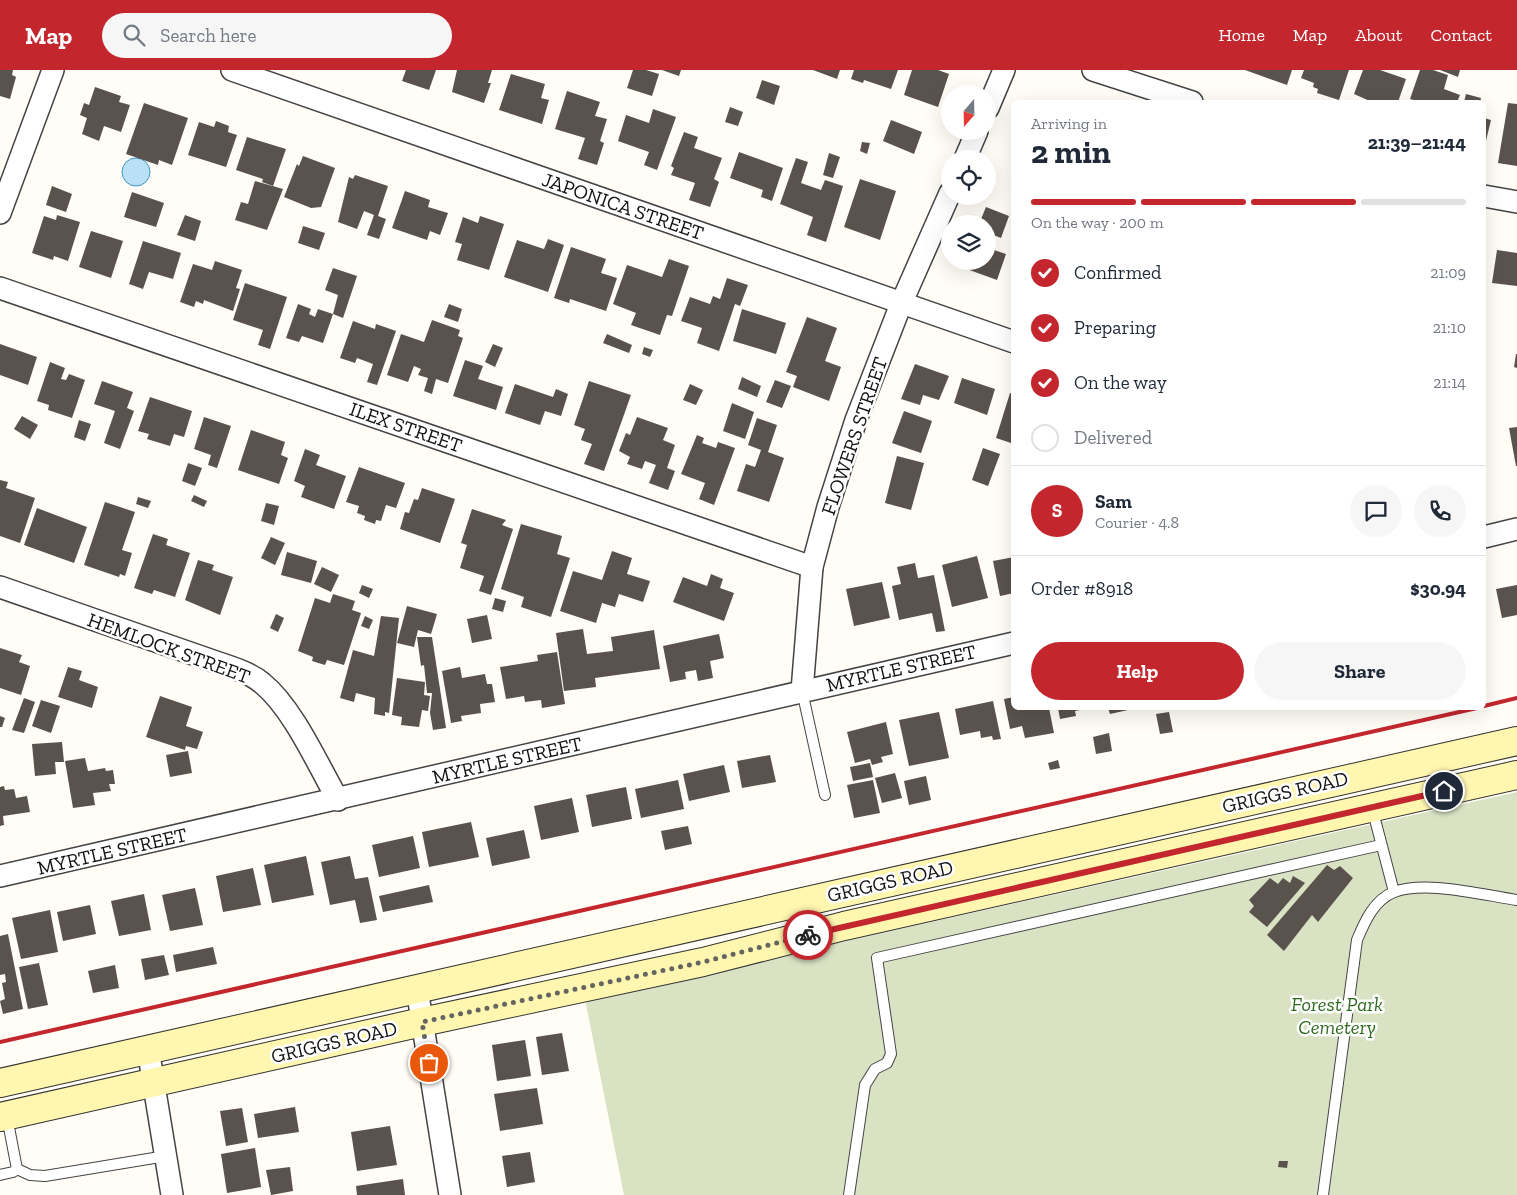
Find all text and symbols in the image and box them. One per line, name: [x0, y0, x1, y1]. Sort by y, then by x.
search box: [102, 13, 452, 58]
text: Map: [25, 21, 72, 50]
icon: search: [120, 21, 148, 49]
text: Search here: [160, 24, 257, 47]
text: Home: [1218, 24, 1265, 46]
text: Map: [1293, 24, 1327, 46]
text: About: [1355, 24, 1402, 46]
text: Contact: [1430, 24, 1492, 46]
north arrow: [941, 85, 996, 140]
map controls: [941, 85, 996, 270]
text: Arriving in: [1031, 114, 1107, 133]
text: 21:39–21:44: [1368, 131, 1466, 154]
text: 2 min: [1031, 133, 1111, 171]
button: locate: [941, 150, 996, 205]
street label: JAPONICA STREET: [539, 167, 707, 245]
text: On the way · 200 m: [1031, 213, 1163, 232]
button: layers: [941, 215, 996, 270]
icon: check: [1031, 259, 1059, 287]
text: Confirmed: [1074, 261, 1161, 284]
text: 21:09: [1430, 263, 1466, 282]
icon: check: [1031, 314, 1059, 342]
text: Preparing: [1074, 316, 1156, 339]
text: 21:10: [1433, 318, 1466, 337]
street label: FLOWERS STREET: [816, 354, 892, 518]
icon: check: [1031, 369, 1059, 397]
text: On the way: [1074, 371, 1167, 394]
text: 21:14: [1433, 373, 1466, 392]
street label: ILEX STREET: [347, 397, 465, 457]
text: Delivered: [1074, 426, 1152, 449]
button: chat: [1350, 485, 1402, 537]
button: phone: [1414, 485, 1466, 537]
text: Sam: [1095, 490, 1132, 513]
text: S: [1052, 499, 1062, 522]
text: Courier · 4.8: [1095, 513, 1179, 532]
text: Order #8918: [1031, 577, 1133, 600]
text: $30.94: [1410, 577, 1466, 600]
street label: HEMLOCK STREET: [84, 607, 254, 689]
street label: MYRTLE STREET: [824, 639, 978, 697]
button: Help: [1031, 642, 1244, 700]
button: Share: [1254, 642, 1466, 700]
street label: MYRTLE STREET: [430, 731, 584, 789]
street label: GRIGGS ROAD: [1220, 766, 1350, 818]
pin: [1423, 770, 1465, 812]
icon: home: [1430, 777, 1458, 805]
street label: MYRTLE STREET: [35, 822, 189, 880]
street label: GRIGGS ROAD: [825, 855, 955, 907]
courier: [783, 910, 833, 960]
icon: bike: [794, 921, 822, 949]
park label: Forest Park Cemetery: [1291, 992, 1383, 1039]
street label: GRIGGS ROAD: [269, 1016, 399, 1068]
pin: [408, 1042, 450, 1084]
icon: bag: [415, 1049, 443, 1077]

